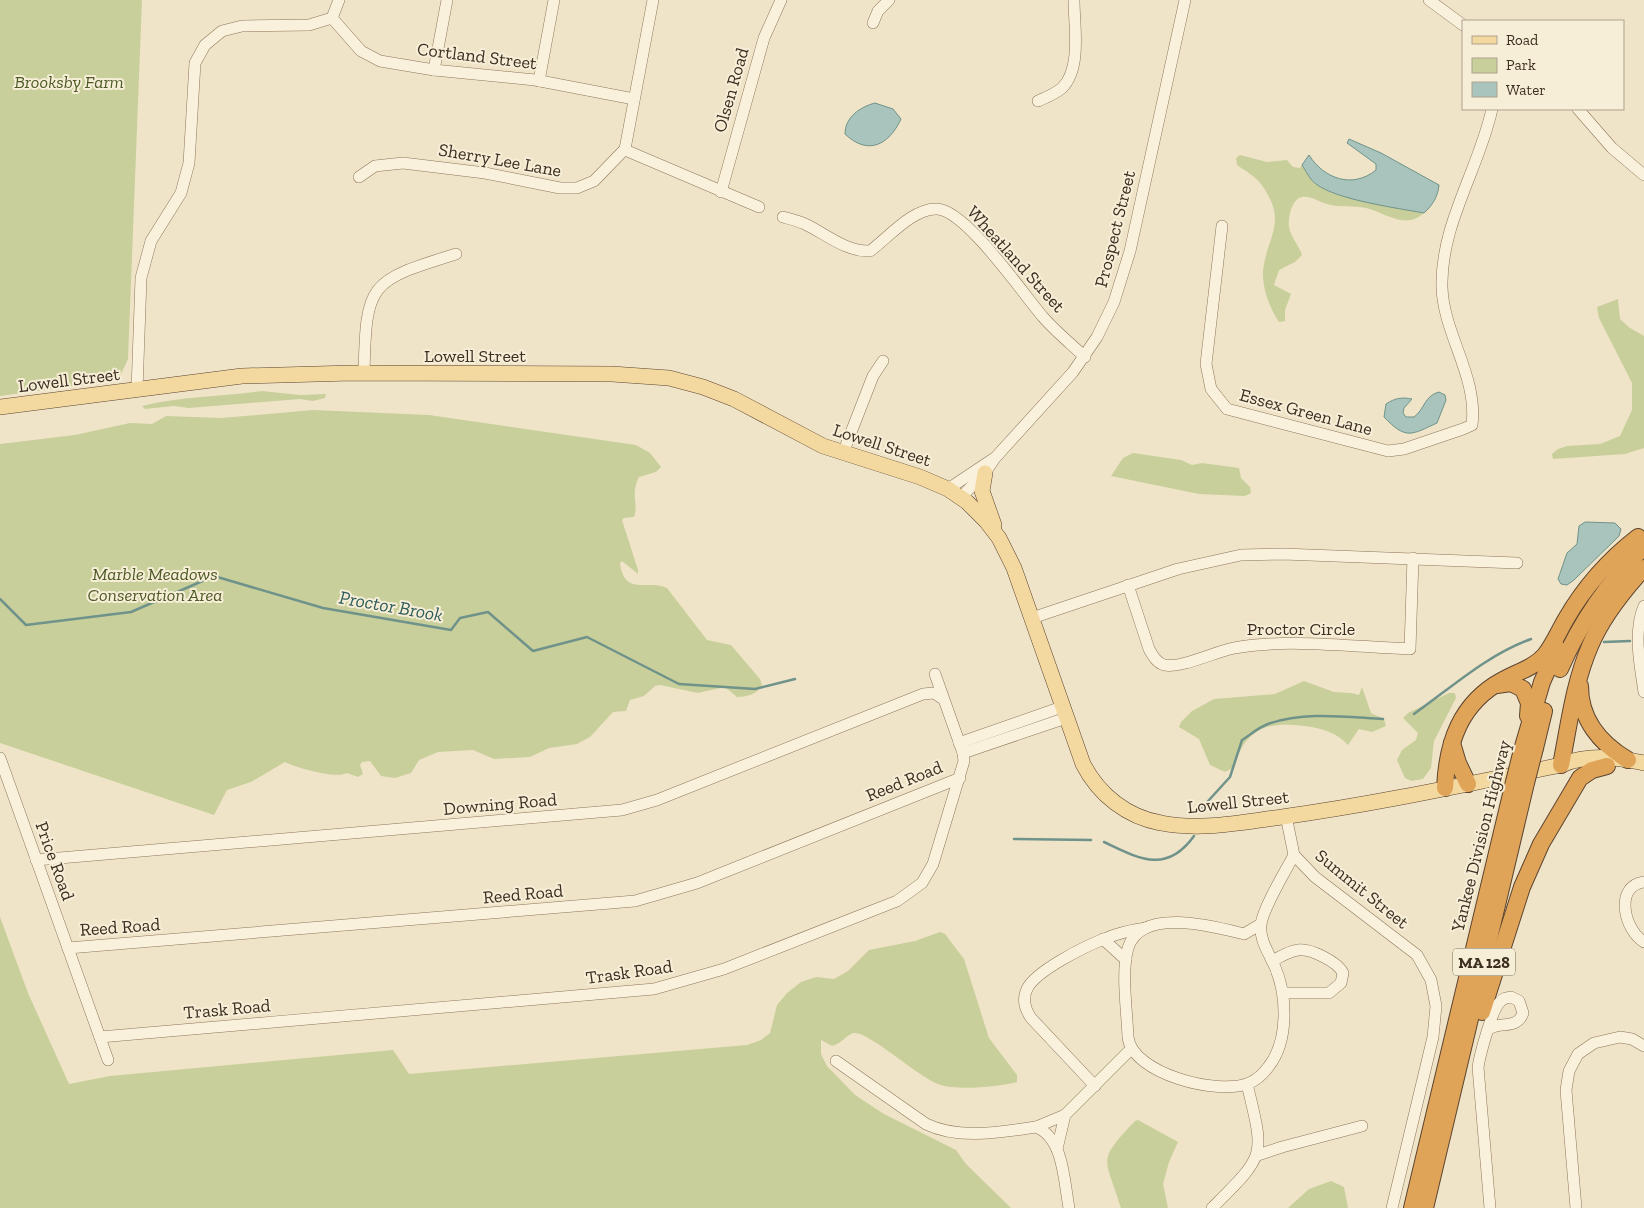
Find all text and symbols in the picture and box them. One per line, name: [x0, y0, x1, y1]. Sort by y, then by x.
legend: [1462, 20, 1624, 110]
text: Road: [1506, 31, 1539, 49]
street label: Cortland Street: [416, 38, 538, 74]
street label: Olsen Road: [708, 45, 754, 135]
text: Park: [1506, 56, 1536, 74]
park label: Brooksby Farm: [14, 71, 124, 93]
text: Water: [1506, 81, 1546, 99]
street label: Sherry Lee Lane: [437, 138, 563, 182]
street label: Prospect Street: [1090, 168, 1140, 290]
street label: Wheatland Street: [962, 201, 1070, 317]
street label: Lowell Street: [424, 345, 526, 367]
street label: Lowell Street: [17, 363, 121, 397]
street label: Essex Green Lane: [1237, 384, 1375, 440]
street label: Lowell Street: [830, 419, 934, 471]
park label: Marble Meadows Conservation Area: [88, 563, 222, 606]
water label: Proctor Brook: [337, 586, 445, 626]
street label: Proctor Circle: [1247, 618, 1355, 640]
street label: Yankee Division Highway: [1446, 737, 1516, 935]
street label: Reed Road: [863, 756, 946, 806]
street label: Lowell Street: [1186, 786, 1290, 818]
street label: Downing Road: [442, 788, 558, 820]
street label: Price Road: [31, 818, 79, 904]
street label: Summit Street: [1311, 845, 1413, 934]
street label: Reed Road: [482, 880, 564, 908]
street label: Reed Road: [79, 913, 161, 941]
road number: MA 128: [1453, 949, 1515, 976]
street label: Trask Road: [584, 955, 674, 989]
street label: Trask Road: [183, 994, 271, 1024]

